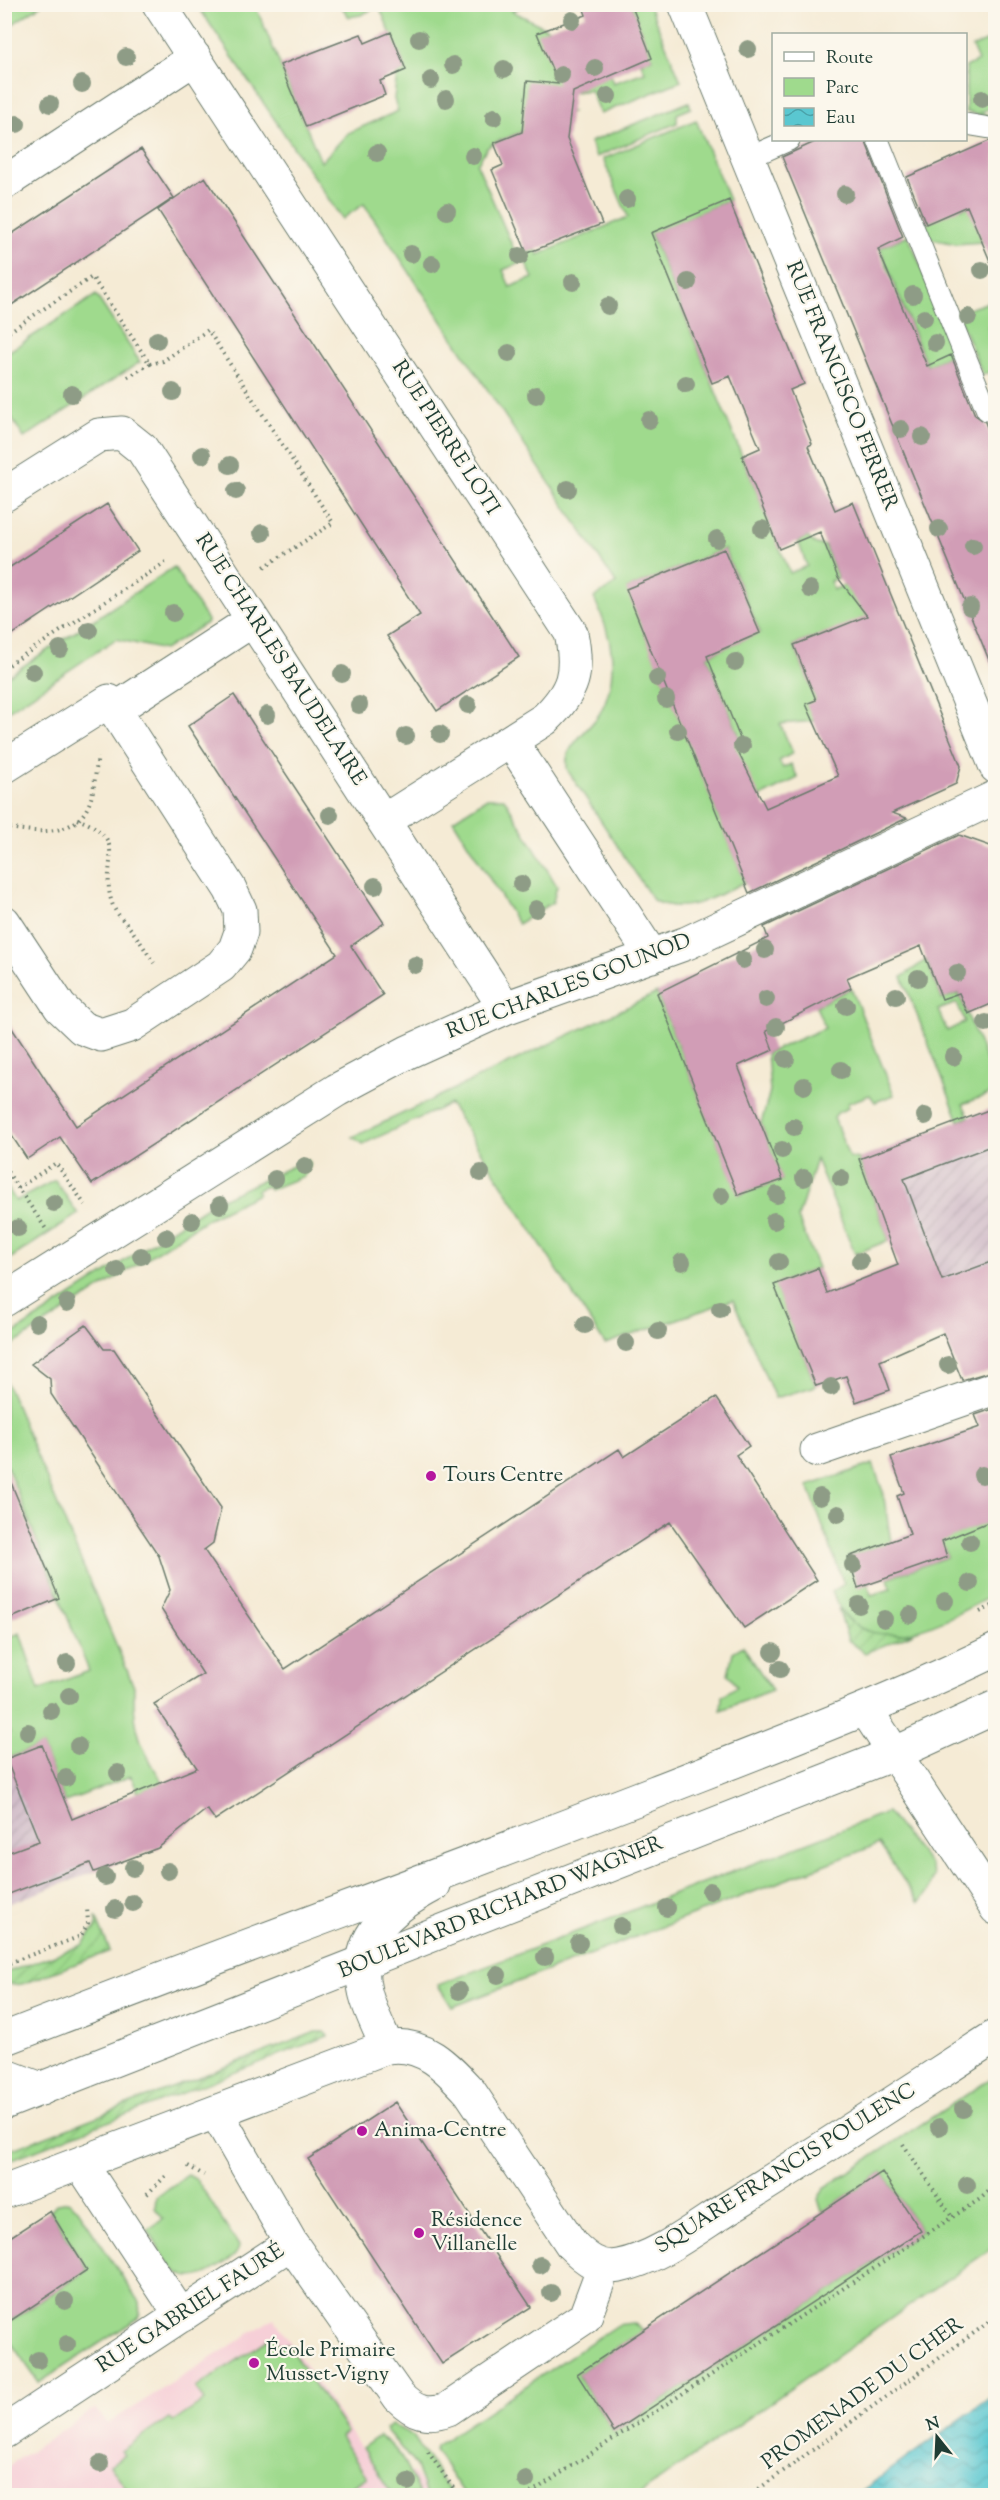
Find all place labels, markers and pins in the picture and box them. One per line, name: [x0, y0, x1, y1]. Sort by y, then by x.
place label: Tours Centre: [443, 1461, 563, 1491]
marker: Tours Centre: [424, 1469, 438, 1483]
place label: Anima-Centre: [374, 2116, 507, 2146]
marker: Anima-Centre: [355, 2124, 369, 2138]
place label: Résidence Villanelle: [431, 2206, 522, 2260]
marker: Résidence Villanelle: [412, 2226, 426, 2240]
place label: École Primaire Musset-Vigny: [266, 2336, 395, 2390]
marker: École Primaire Musset-Vigny: [247, 2356, 261, 2370]

